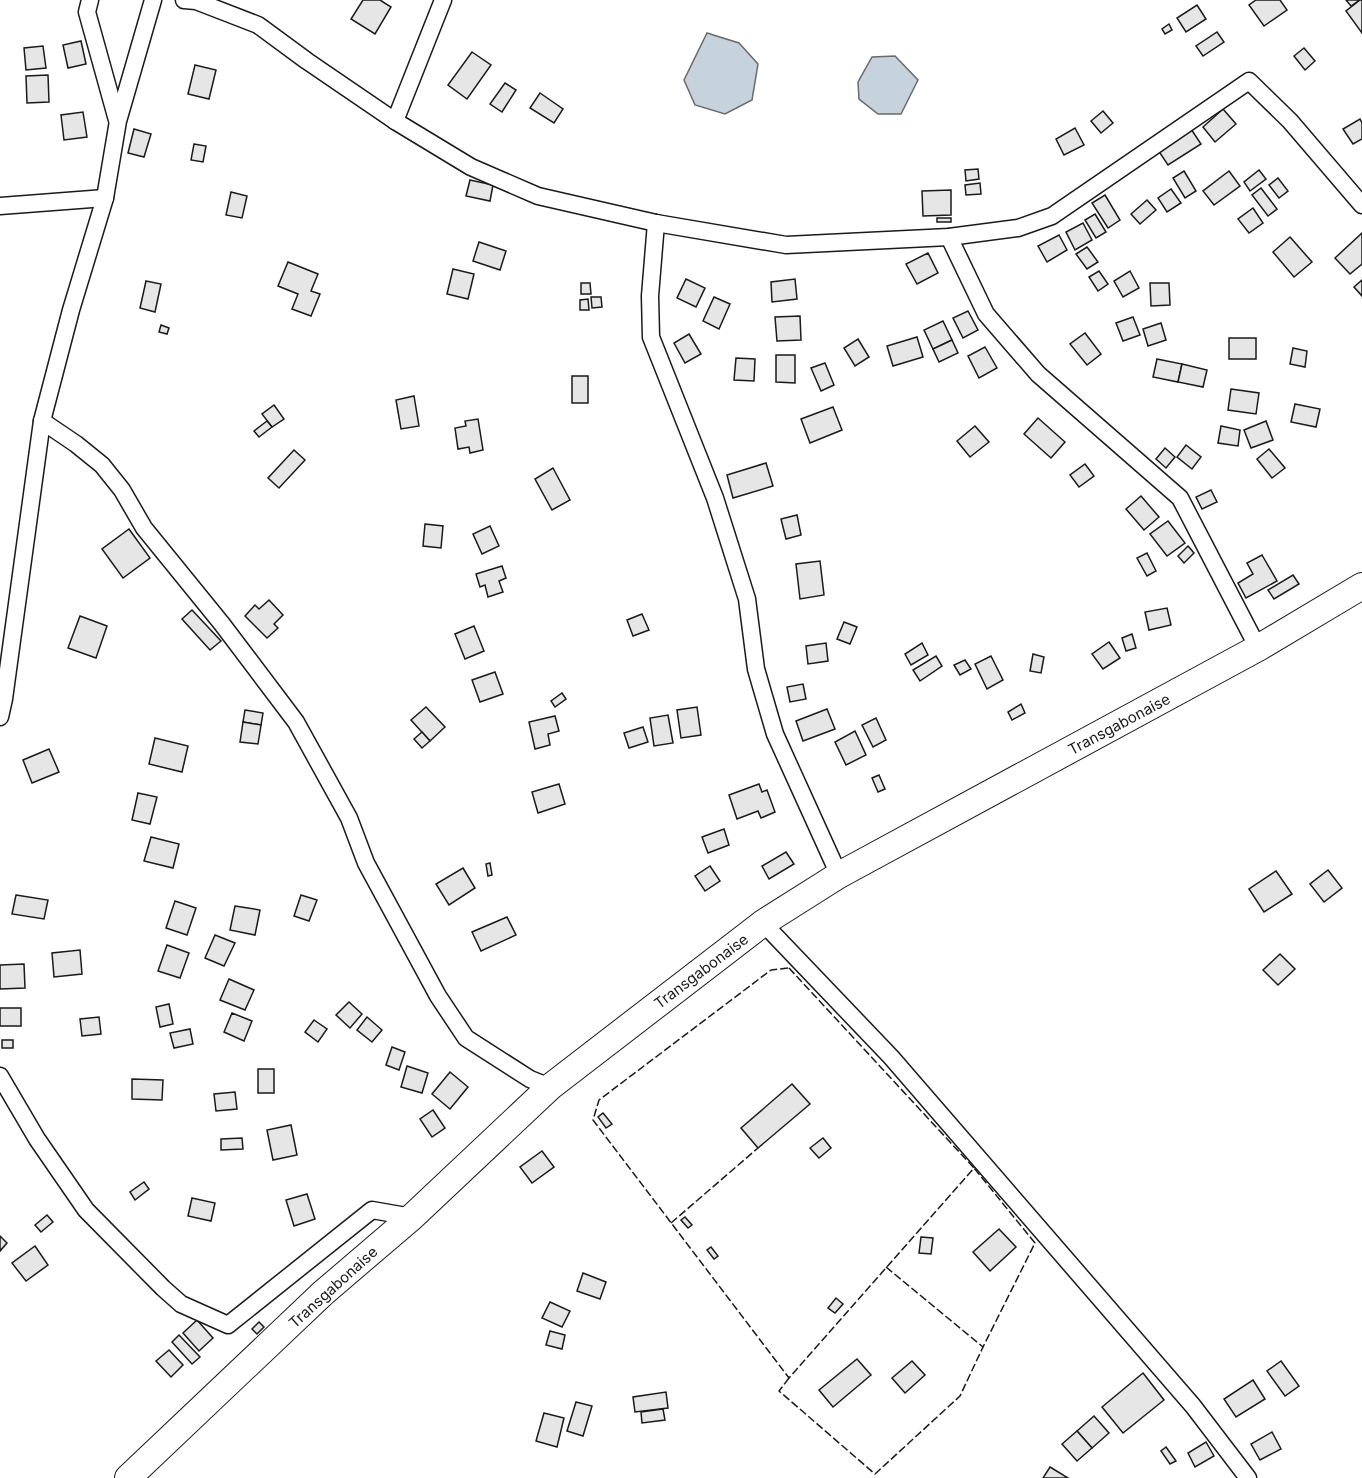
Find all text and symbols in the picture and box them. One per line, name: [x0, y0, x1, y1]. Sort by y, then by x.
street label: Transgabonaise: [1065, 689, 1173, 759]
street label: Transgabonaise: [650, 929, 752, 1013]
street label: Transgabonaise: [285, 1242, 381, 1332]

